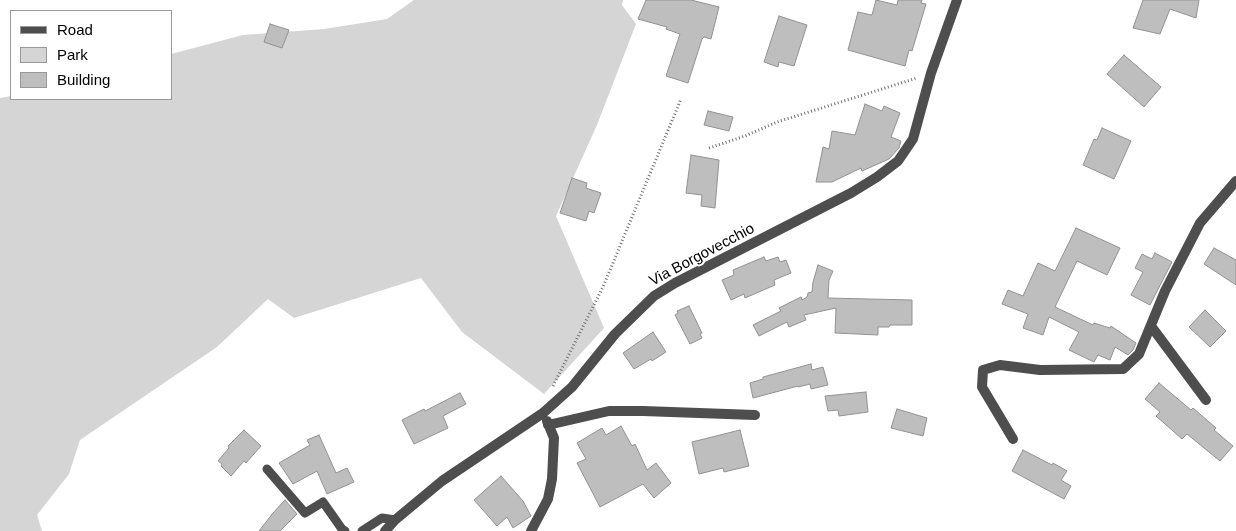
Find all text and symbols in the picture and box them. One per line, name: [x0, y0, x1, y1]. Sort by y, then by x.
legend: [10, 10, 172, 100]
text: Road: [57, 21, 93, 38]
text: Park: [57, 46, 88, 63]
text: Building: [57, 71, 110, 88]
street label: Via Borgovecchio: [646, 220, 758, 290]

